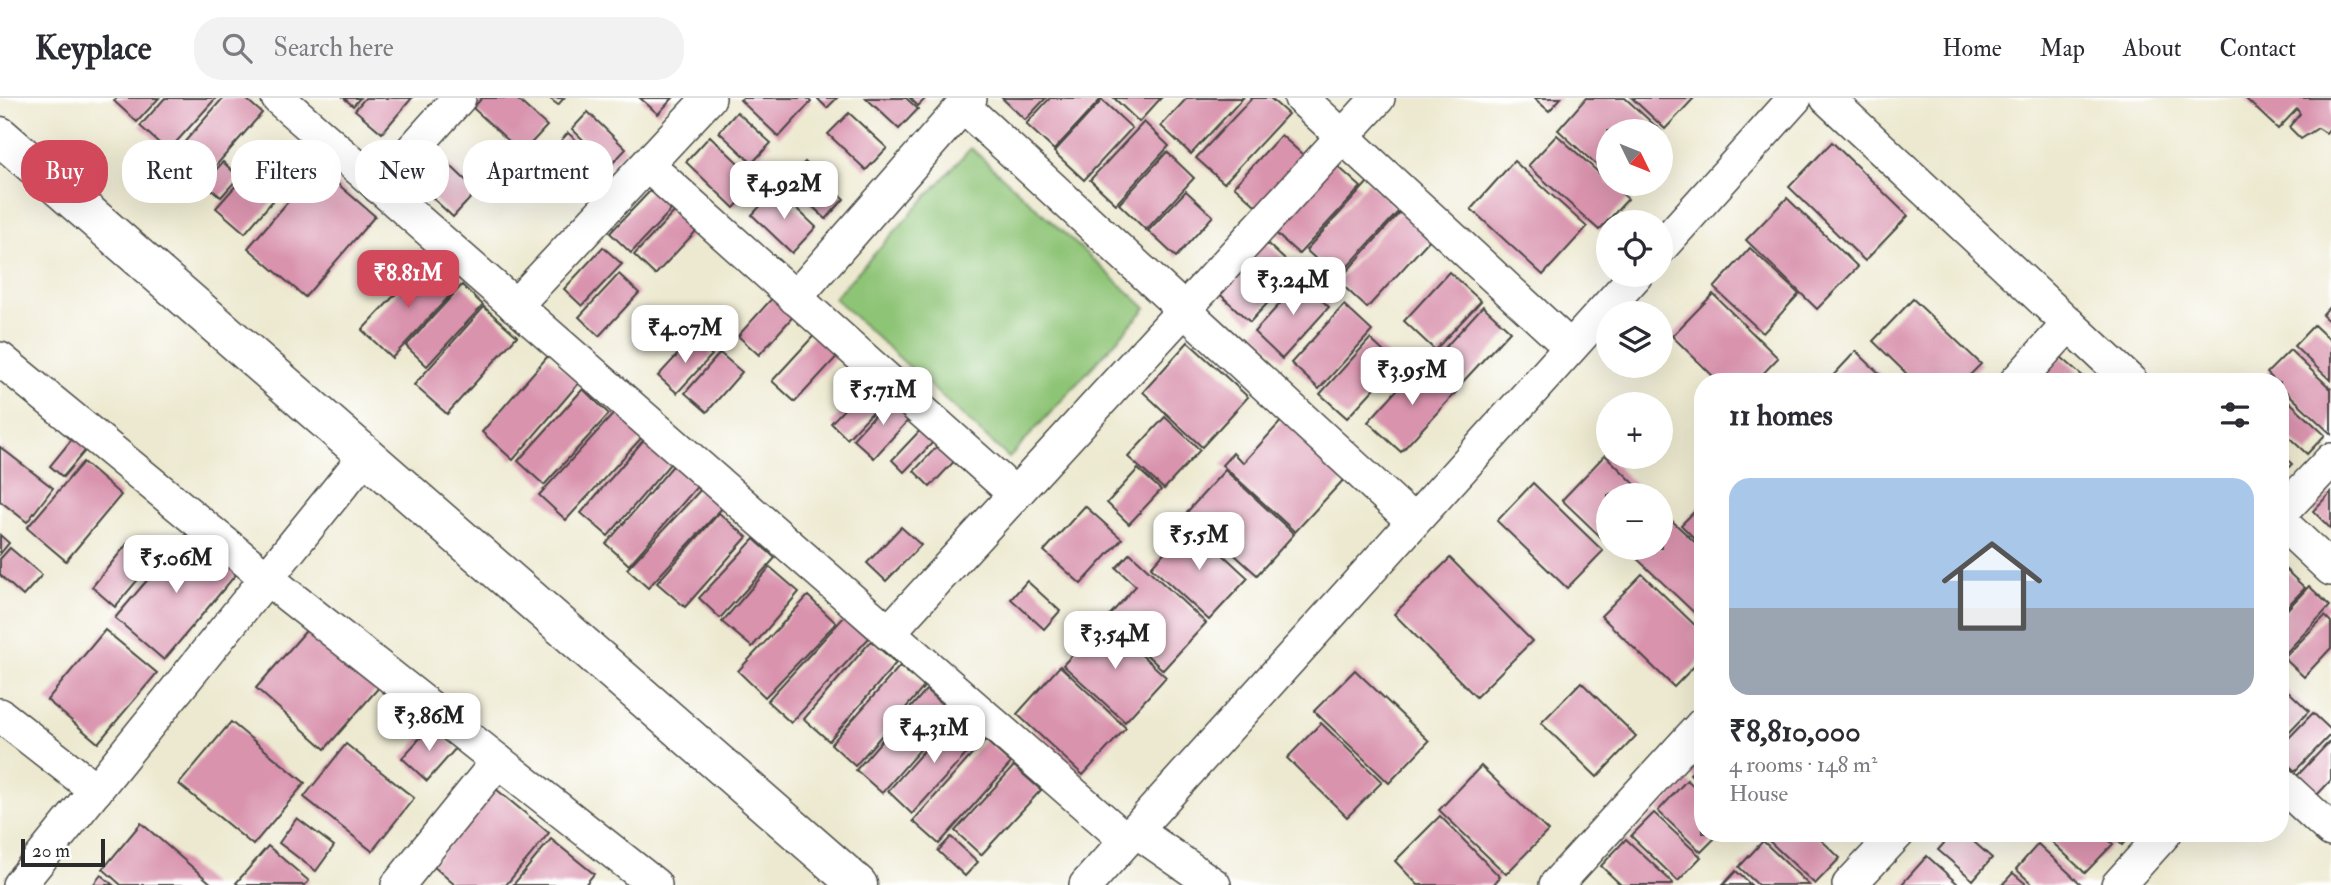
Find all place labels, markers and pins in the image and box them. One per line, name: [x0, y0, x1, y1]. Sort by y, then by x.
pin: ₹4.92M: [727, 162, 841, 221]
pin: ₹8.81M: [351, 250, 465, 310]
pin: ₹3.24M: [1236, 258, 1350, 317]
pin: ₹4.07M: [628, 306, 742, 365]
pin: ₹3.95M: [1355, 348, 1469, 407]
pin: ₹5.71M: [826, 368, 940, 427]
pin: ₹5.5M: [1150, 512, 1248, 572]
pin: ₹5.06M: [119, 536, 233, 595]
pin: ₹3.54M: [1058, 612, 1172, 671]
pin: ₹3.86M: [372, 694, 486, 753]
pin: ₹4.31M: [877, 706, 991, 765]

